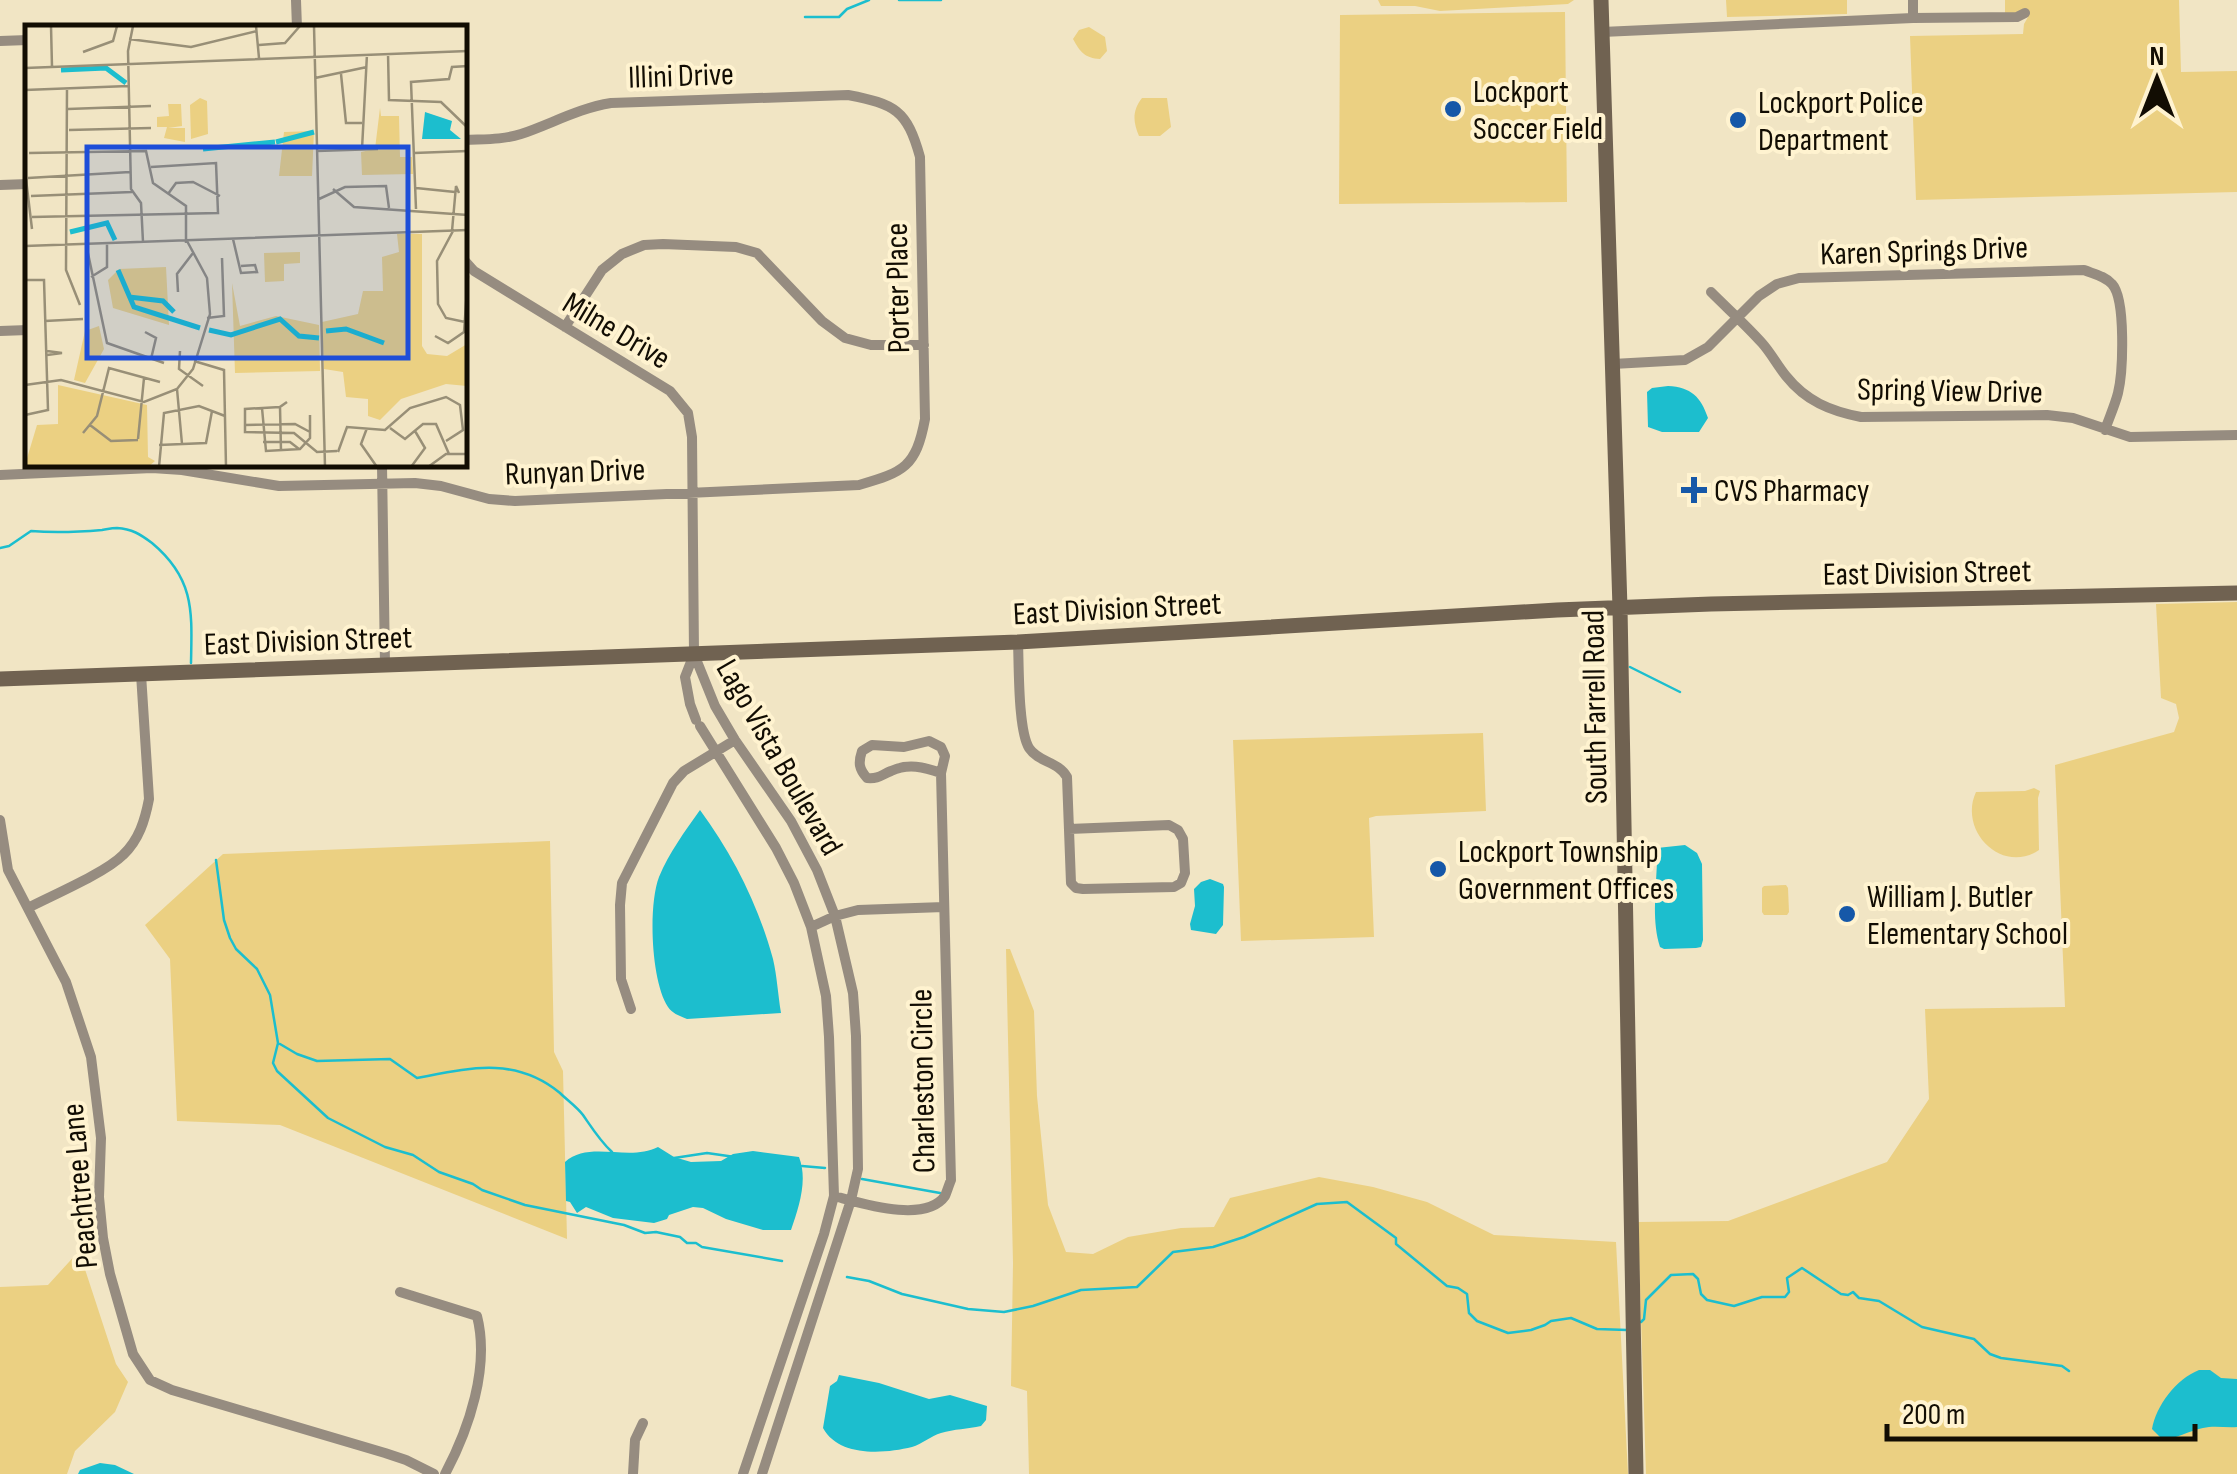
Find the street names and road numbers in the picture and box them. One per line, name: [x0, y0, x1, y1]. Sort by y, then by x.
street label: Illini Drive: [628, 55, 735, 98]
street label: Porter Place: [878, 222, 919, 353]
street label: Karen Springs Drive: [1819, 228, 2029, 275]
street label: Milne Drive: [555, 284, 677, 379]
street label: Spring View Drive: [1857, 370, 2043, 413]
street label: Runyan Drive: [504, 451, 646, 494]
street label: East Division Street: [1822, 552, 2032, 595]
street label: East Division Street: [1012, 585, 1222, 634]
street label: South Farrell Road: [1574, 610, 1617, 804]
street label: East Division Street: [203, 618, 413, 665]
street label: Lago Vista Boulevard: [707, 653, 851, 863]
street label: Charleston Circle: [902, 988, 945, 1173]
street label: Peachtree Lane: [54, 1102, 107, 1270]

